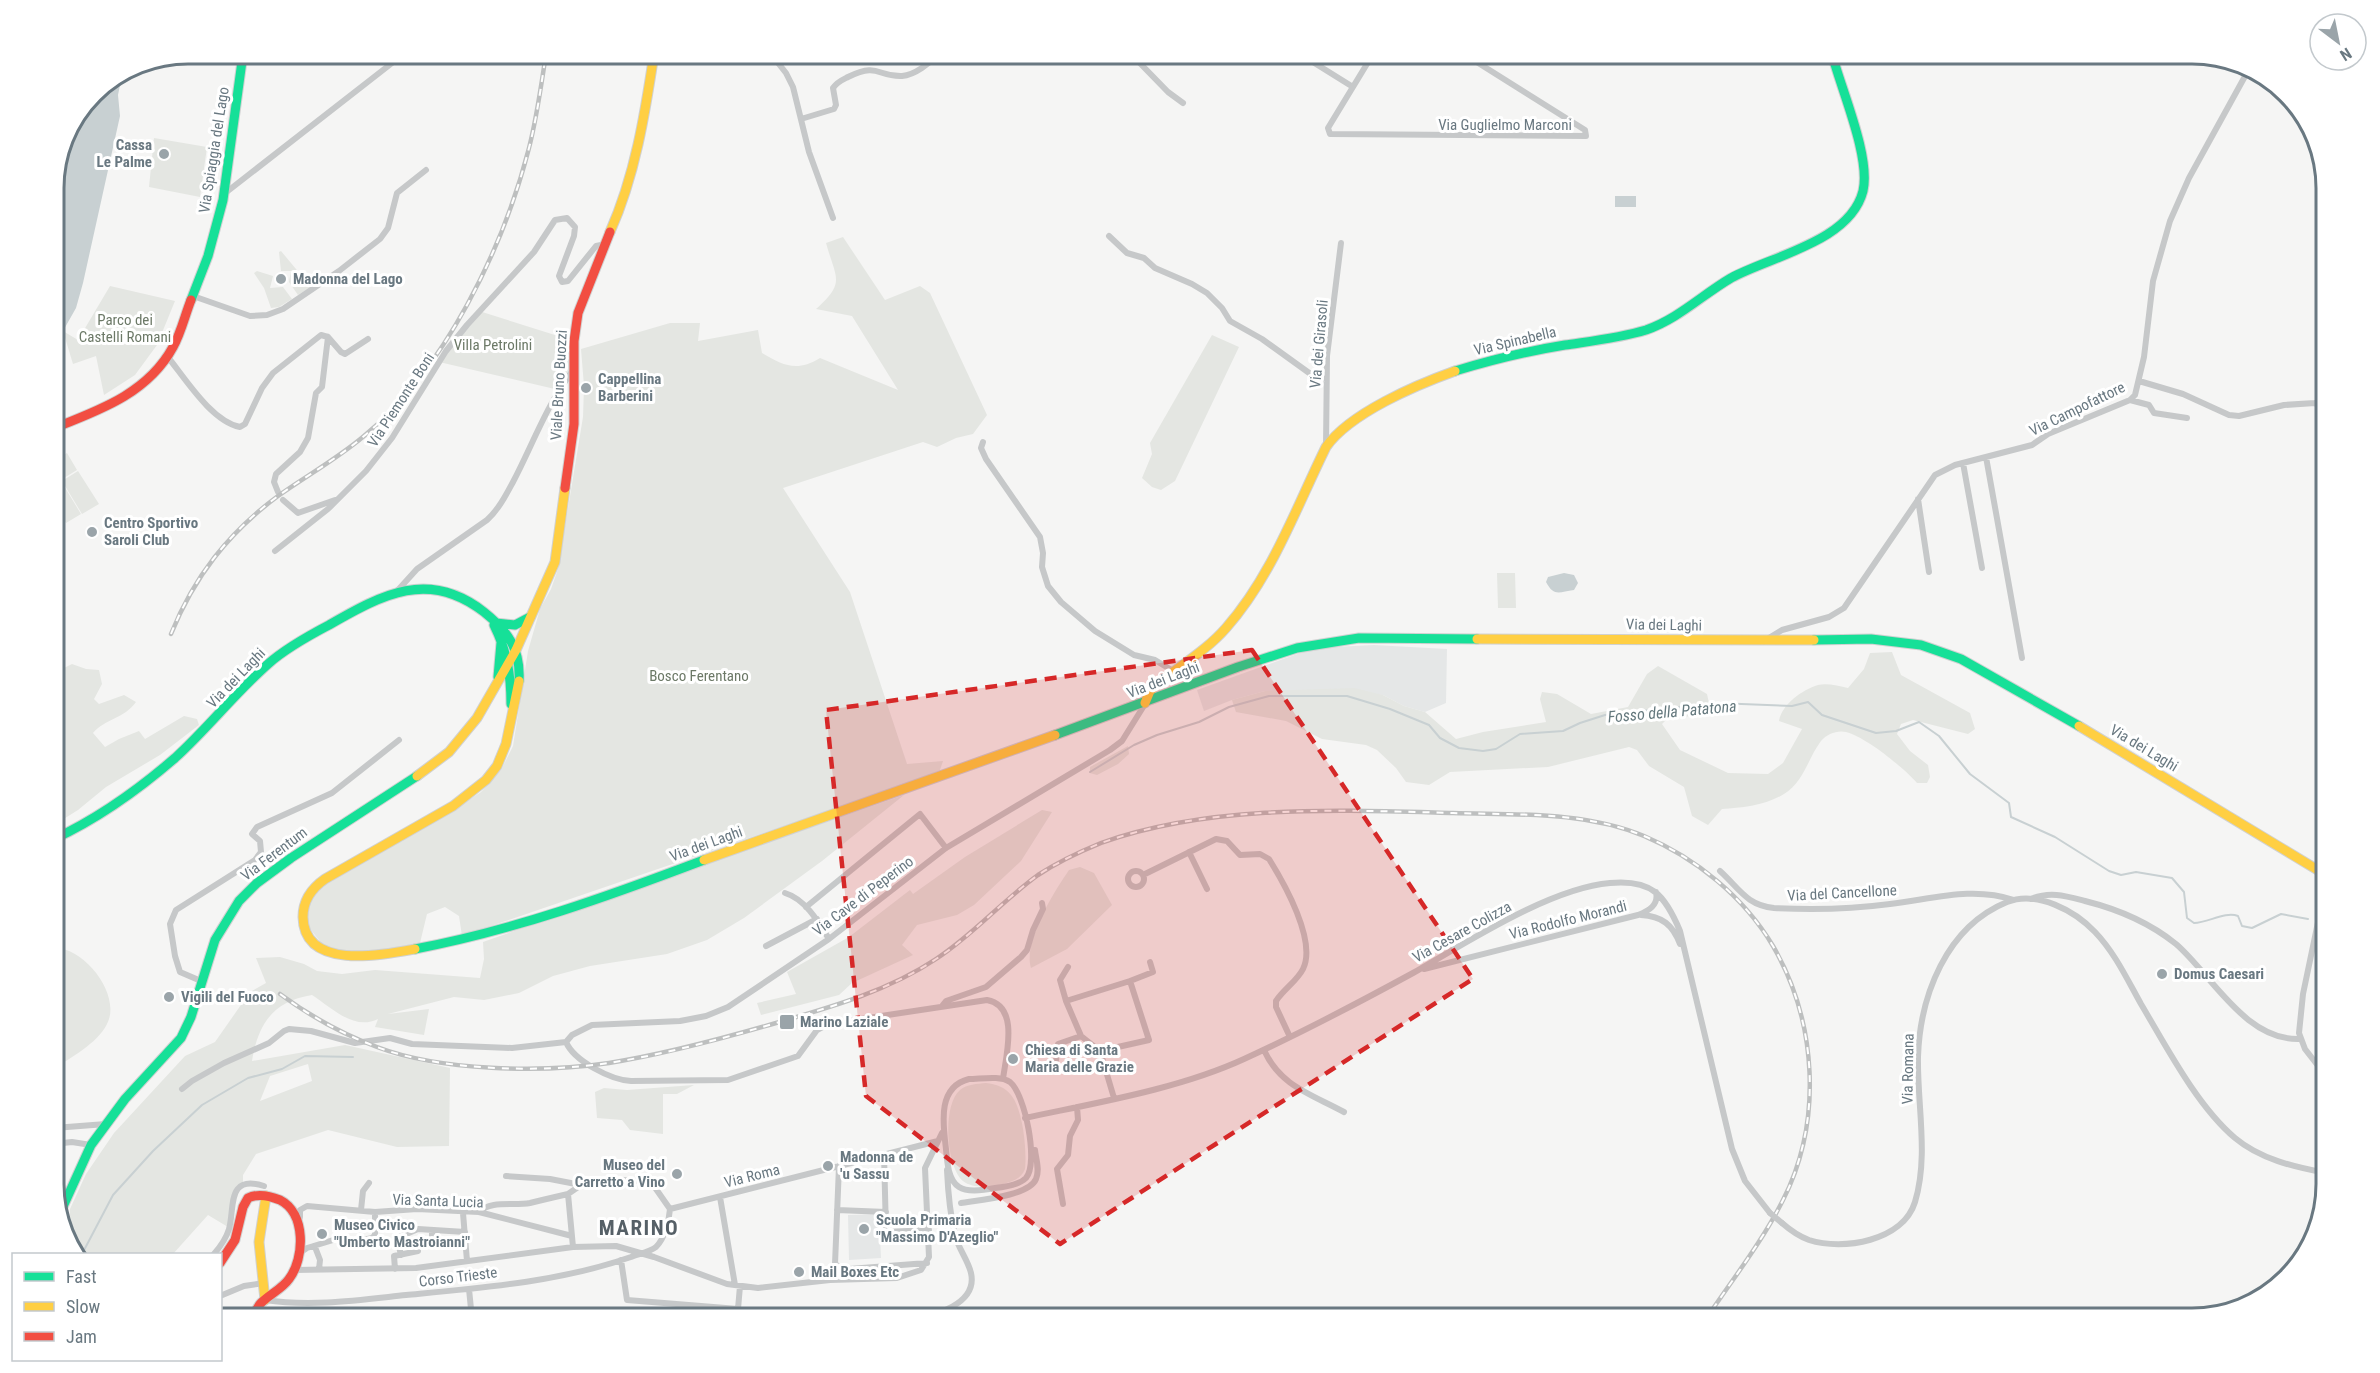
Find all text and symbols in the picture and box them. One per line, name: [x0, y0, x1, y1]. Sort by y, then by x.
north arrow: [2308, 12, 2368, 72]
text: N: [2336, 44, 2355, 65]
street label: Via Spiaggia del Lago: [195, 86, 233, 214]
street label: Via Guglielmo Marconi: [1438, 116, 1572, 134]
place label: Cassa Le Palme: [97, 136, 152, 171]
marker: Cassa Le Palme: [157, 147, 171, 161]
place label: Madonna del Lago: [293, 270, 403, 288]
marker: Madonna del Lago: [274, 272, 288, 286]
street label: Via dei Girasoli: [1306, 299, 1332, 389]
park label: Parco dei Castelli Romani: [79, 311, 171, 346]
street label: Via Spinabella: [1472, 323, 1558, 359]
street label: Viale Bruno Buozzi: [547, 329, 571, 441]
park label: Villa Petrolini: [454, 336, 532, 354]
street label: Via Piemonte Boni: [364, 350, 438, 450]
place label: Cappellina Barberini: [598, 370, 661, 405]
street label: Via Campofattore: [2026, 378, 2128, 440]
marker: Cappellina Barberini: [579, 381, 593, 395]
place label: Centro Sportivo Saroli Club: [104, 514, 198, 549]
marker: Centro Sportivo Saroli Club: [85, 525, 99, 539]
street label: Via dei Laghi: [1626, 615, 1702, 635]
street label: Via dei Laghi: [203, 644, 269, 712]
street label: Via dei Laghi: [1124, 658, 1202, 702]
park label: Bosco Ferentano: [649, 667, 749, 685]
water label: Fosso della Patatona: [1607, 696, 1737, 727]
street label: Via dei Laghi: [2107, 721, 2181, 775]
street label: Via Ferentum: [237, 823, 311, 885]
street label: Via dei Laghi: [667, 823, 745, 865]
street label: Via Cave di Peperino: [809, 852, 917, 940]
street label: Via del Cancellone: [1787, 881, 1897, 905]
street label: Via Cesare Colizza: [1409, 897, 1515, 967]
street label: Via Rodolfo Morandi: [1507, 897, 1629, 943]
place label: Domus Caesari: [2174, 965, 2264, 983]
marker: Domus Caesari: [2155, 967, 2169, 981]
place label: Vigili del Fuoco: [181, 988, 274, 1006]
marker: Vigili del Fuoco: [162, 990, 176, 1004]
marker: Marino Laziale: [778, 1013, 796, 1031]
place label: Marino Laziale: [800, 1013, 888, 1031]
street label: Via Romana: [1898, 1033, 1918, 1105]
place label: Chiesa di Santa Maria delle Grazie: [1025, 1041, 1134, 1076]
marker: Chiesa di Santa Maria delle Grazie: [1006, 1052, 1020, 1066]
place label: Madonna de 'u Sassu: [840, 1148, 913, 1183]
place label: Museo del Carretto a Vino: [575, 1156, 665, 1191]
marker: Madonna de 'u Sassu: [821, 1159, 835, 1173]
street label: Via Roma: [722, 1160, 782, 1192]
marker: Museo del Carretto a Vino: [670, 1167, 684, 1181]
street label: Via Santa Lucia: [392, 1190, 484, 1212]
place label: Scuola Primaria "Massimo D'Azeglio": [876, 1211, 999, 1246]
place label: Museo Civico "Umberto Mastroianni": [334, 1216, 470, 1251]
district label: MARINO: [599, 1216, 679, 1240]
marker: Scuola Primaria "Massimo D'Azeglio": [857, 1222, 871, 1236]
marker: Museo Civico "Umberto Mastroianni": [315, 1227, 329, 1241]
legend: [12, 1253, 222, 1361]
street label: Corso Trieste: [418, 1263, 498, 1291]
place label: Mail Boxes Etc: [811, 1263, 899, 1281]
marker: Mail Boxes Etc: [792, 1265, 806, 1279]
text: Fast: [66, 1266, 97, 1287]
text: Slow: [66, 1296, 101, 1317]
text: Jam: [66, 1326, 97, 1347]

